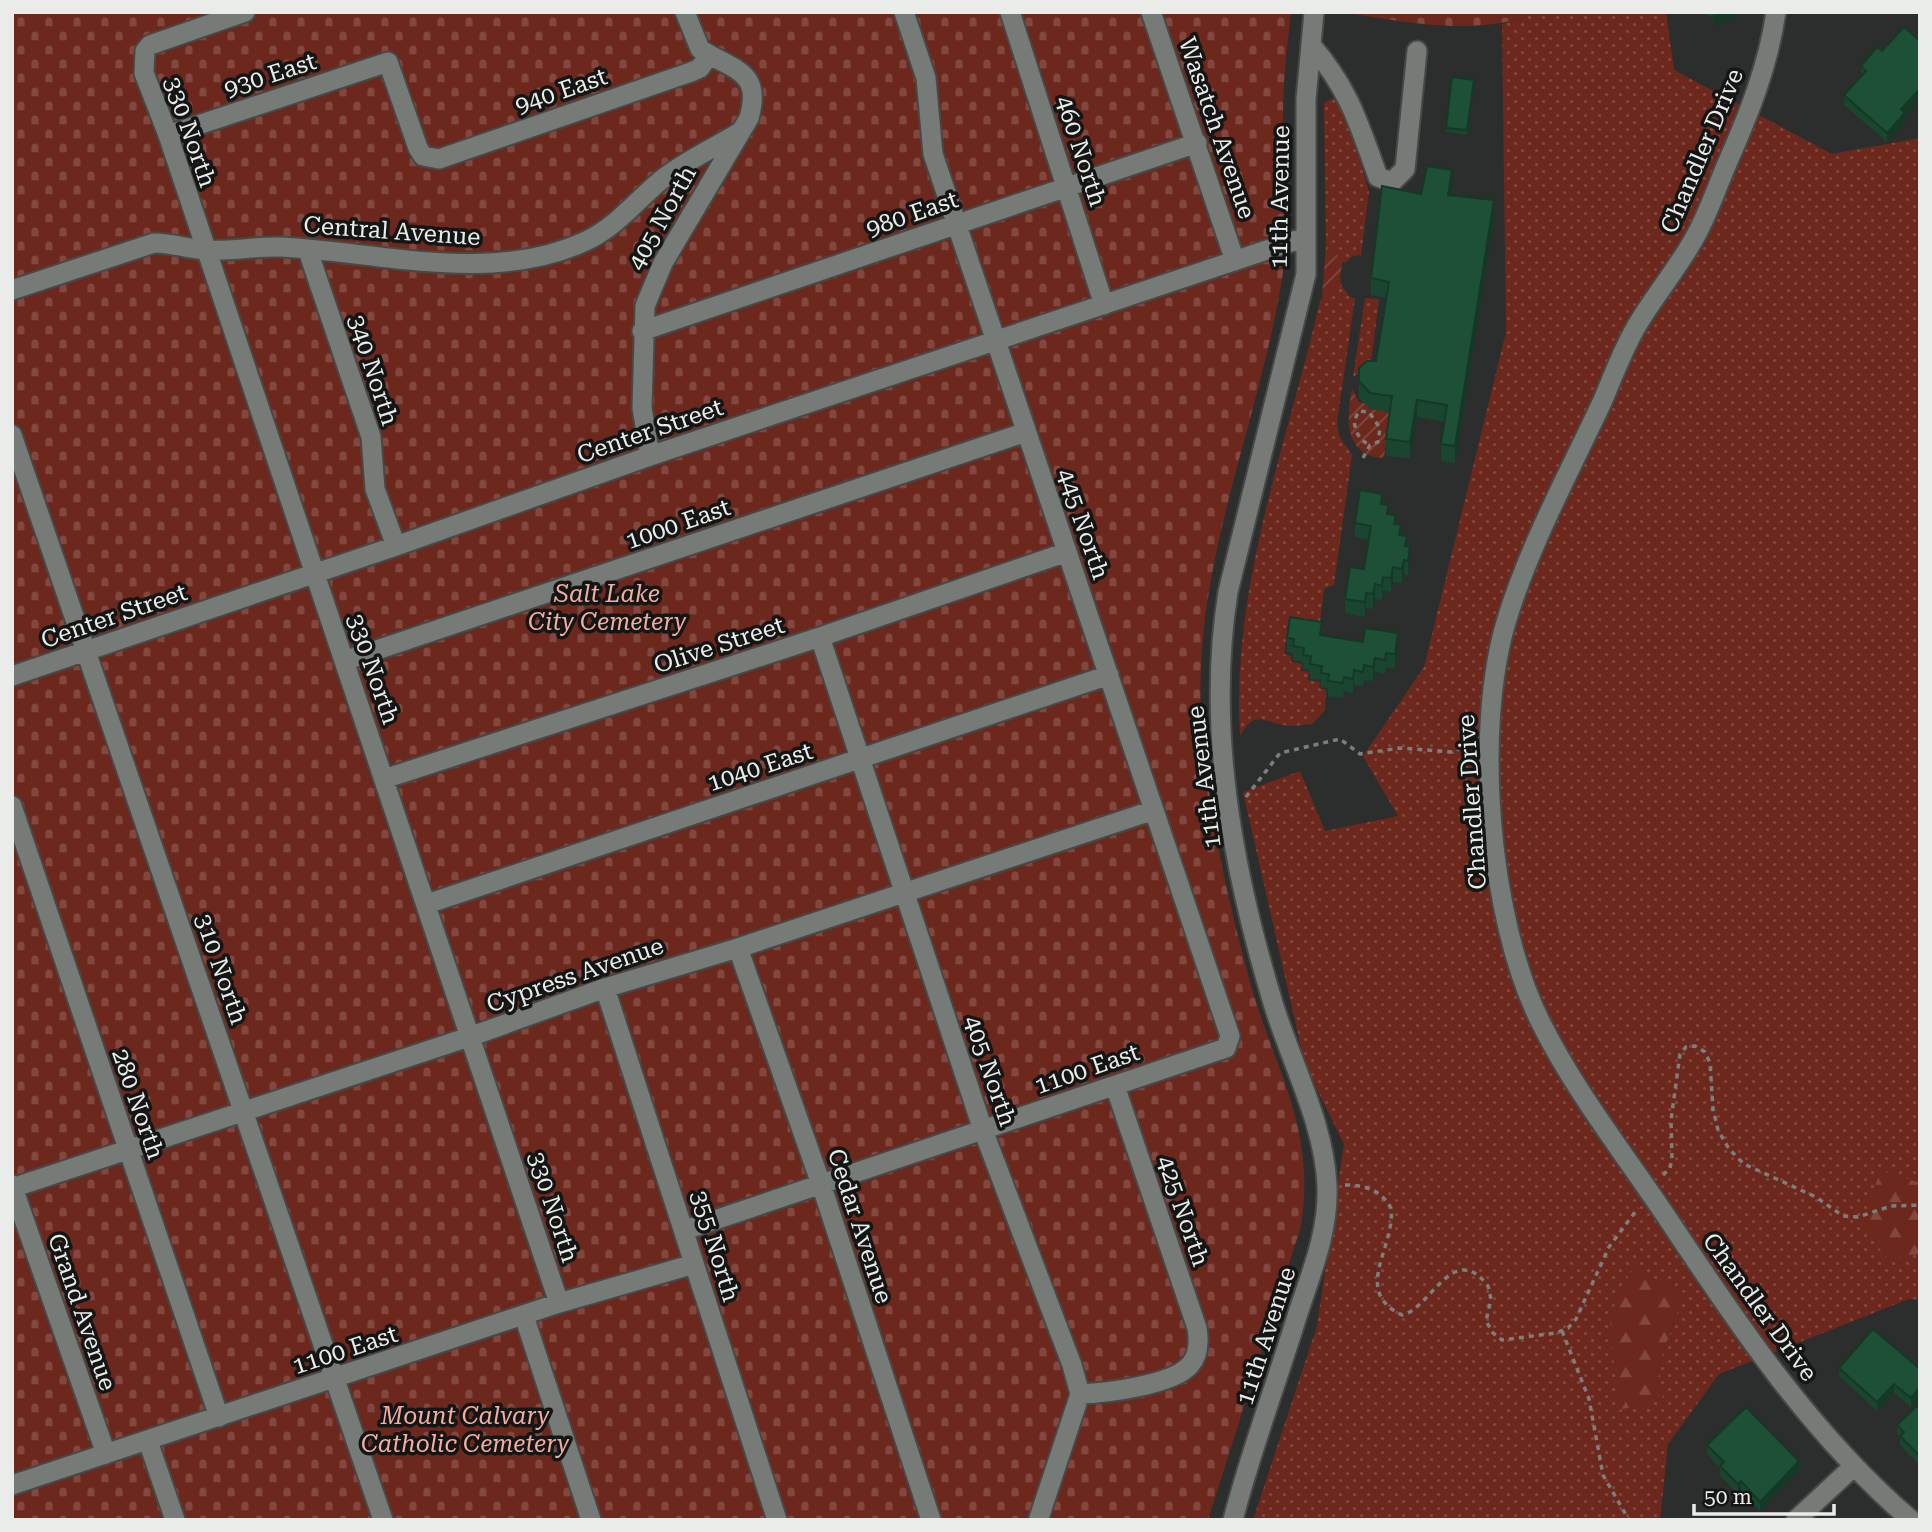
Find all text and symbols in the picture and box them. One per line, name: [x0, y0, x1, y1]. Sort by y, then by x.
street label: Wasatch Avenue: [1173, 34, 1261, 222]
street label: 930 East: [220, 47, 320, 103]
street label: 940 East: [511, 62, 611, 120]
street label: Chandler Drive: [1655, 65, 1749, 237]
street label: 330 North: [158, 73, 222, 191]
street label: 460 North: [1050, 92, 1112, 210]
street label: 11th Avenue: [1265, 125, 1295, 269]
street label: 405 North: [622, 161, 702, 275]
street label: 980 East: [862, 185, 962, 243]
street label: Central Avenue: [303, 211, 481, 251]
street label: 340 North: [342, 311, 404, 429]
street label: Center Street: [573, 393, 727, 469]
street label: 445 North: [1051, 465, 1115, 583]
street label: 1000 East: [622, 493, 734, 555]
street label: Center Street: [37, 578, 191, 654]
park label: Salt Lake City Cemetery: [528, 580, 687, 636]
street label: 330 North: [341, 610, 405, 728]
street label: Olive Street: [650, 611, 788, 679]
street label: 11th Avenue: [1181, 704, 1227, 850]
street label: Chandler Drive: [1452, 713, 1492, 891]
street label: 1040 East: [704, 737, 816, 797]
street label: 310 North: [189, 910, 253, 1028]
street label: Cypress Avenue: [483, 932, 667, 1018]
street label: 405 North: [958, 1012, 1022, 1130]
street label: 1100 East: [1031, 1038, 1143, 1100]
street label: 280 North: [106, 1045, 170, 1163]
street label: Cedar Avenue: [822, 1145, 898, 1307]
street label: 330 North: [522, 1148, 584, 1266]
street label: 425 North: [1151, 1152, 1215, 1270]
street label: 355 North: [685, 1187, 745, 1305]
street label: Chandler Drive: [1697, 1228, 1823, 1386]
street label: Grand Avenue: [42, 1230, 122, 1394]
street label: 11th Avenue: [1231, 1263, 1301, 1409]
street label: 1100 East: [289, 1320, 401, 1380]
park label: Mount Calvary Catholic Cemetery: [361, 1402, 570, 1458]
scale bar: [1694, 1472, 1834, 1516]
text: 50 m: [1704, 1485, 1752, 1509]

